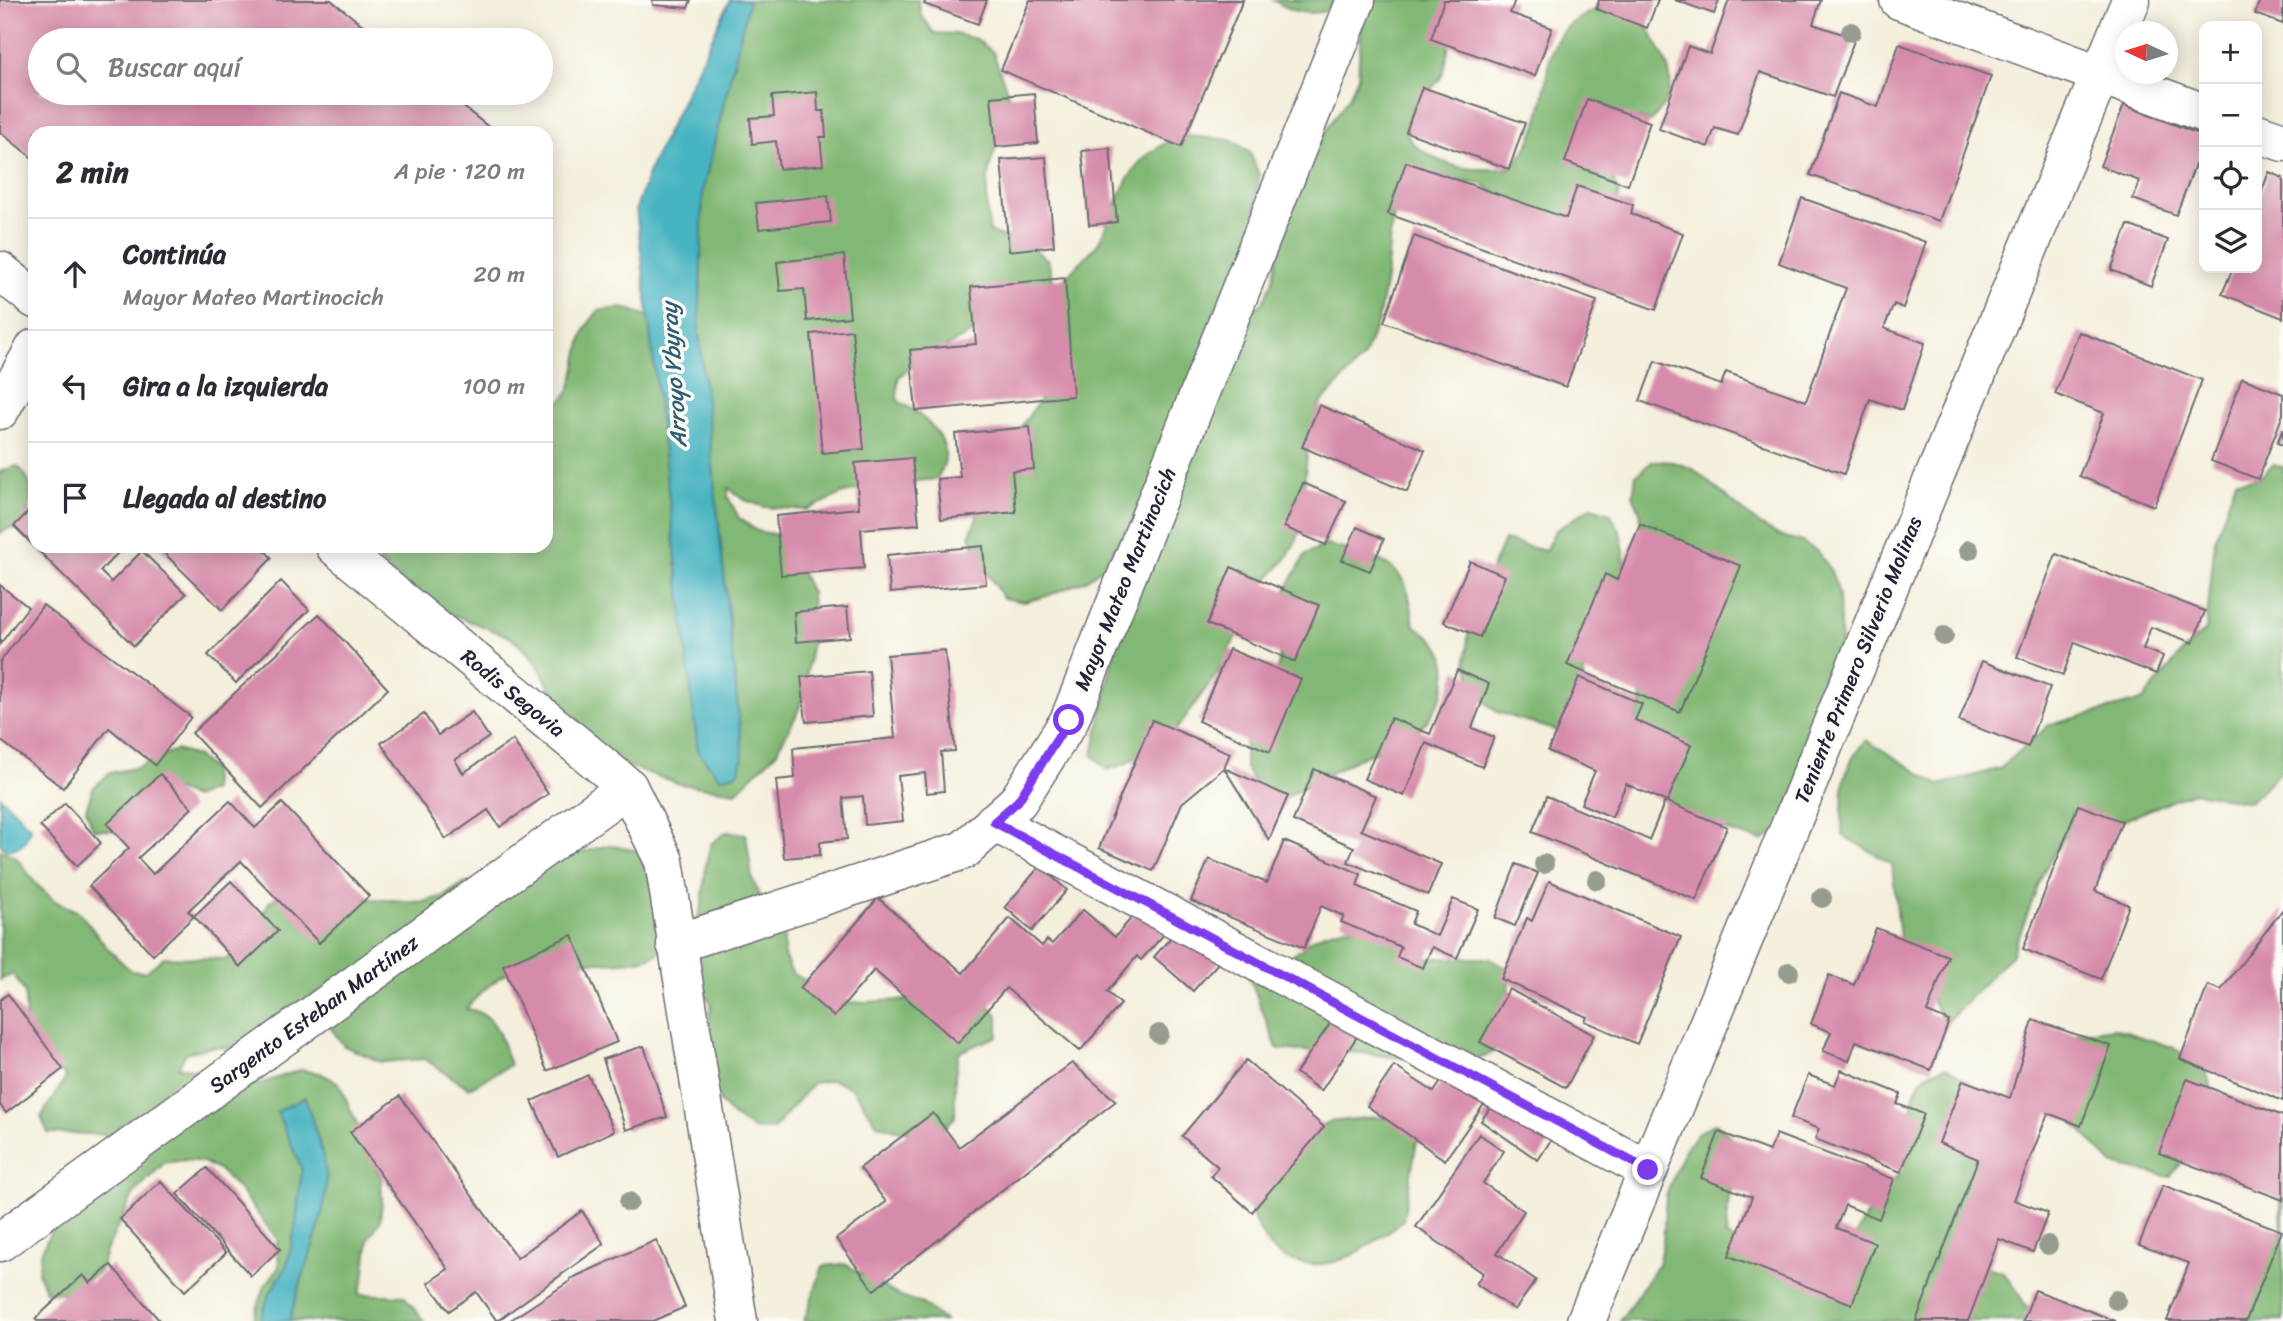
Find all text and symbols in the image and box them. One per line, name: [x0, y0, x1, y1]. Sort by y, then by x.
north arrow: [2115, 21, 2178, 84]
map controls: [2199, 21, 2262, 273]
button: +: [2199, 21, 2262, 84]
search box: [28, 28, 553, 105]
text: Buscar aquí: [108, 44, 241, 90]
icon: search: [52, 48, 90, 86]
button: −: [2199, 84, 2262, 147]
text: 2 min: [56, 145, 129, 199]
button: locate: [2199, 147, 2262, 210]
text: A pie · 120 m: [394, 151, 525, 192]
button: layers: [2199, 210, 2262, 273]
text: Continúa: [123, 231, 226, 277]
text: 20 m: [474, 254, 525, 295]
icon: ahead: [56, 255, 94, 293]
text: Mayor Mateo Martinocich: [123, 277, 384, 318]
water label: Arroyo Ybyray: [648, 298, 700, 450]
text: Gira a la izquierda: [123, 363, 328, 409]
text: 100 m: [462, 366, 525, 407]
icon: left: [56, 367, 94, 405]
street label: Mayor Mateo Martinocich: [1063, 461, 1187, 697]
text: Llegada al destino: [123, 475, 326, 521]
icon: arrive: [56, 479, 94, 517]
street label: Teniente Primero Silverio Molinas: [1783, 510, 1933, 810]
street label: Rodis Segovia: [452, 639, 574, 748]
route start: [1053, 704, 1084, 735]
street label: Sargento Esteban Martínez: [201, 924, 428, 1104]
route end: [1632, 1154, 1663, 1185]

